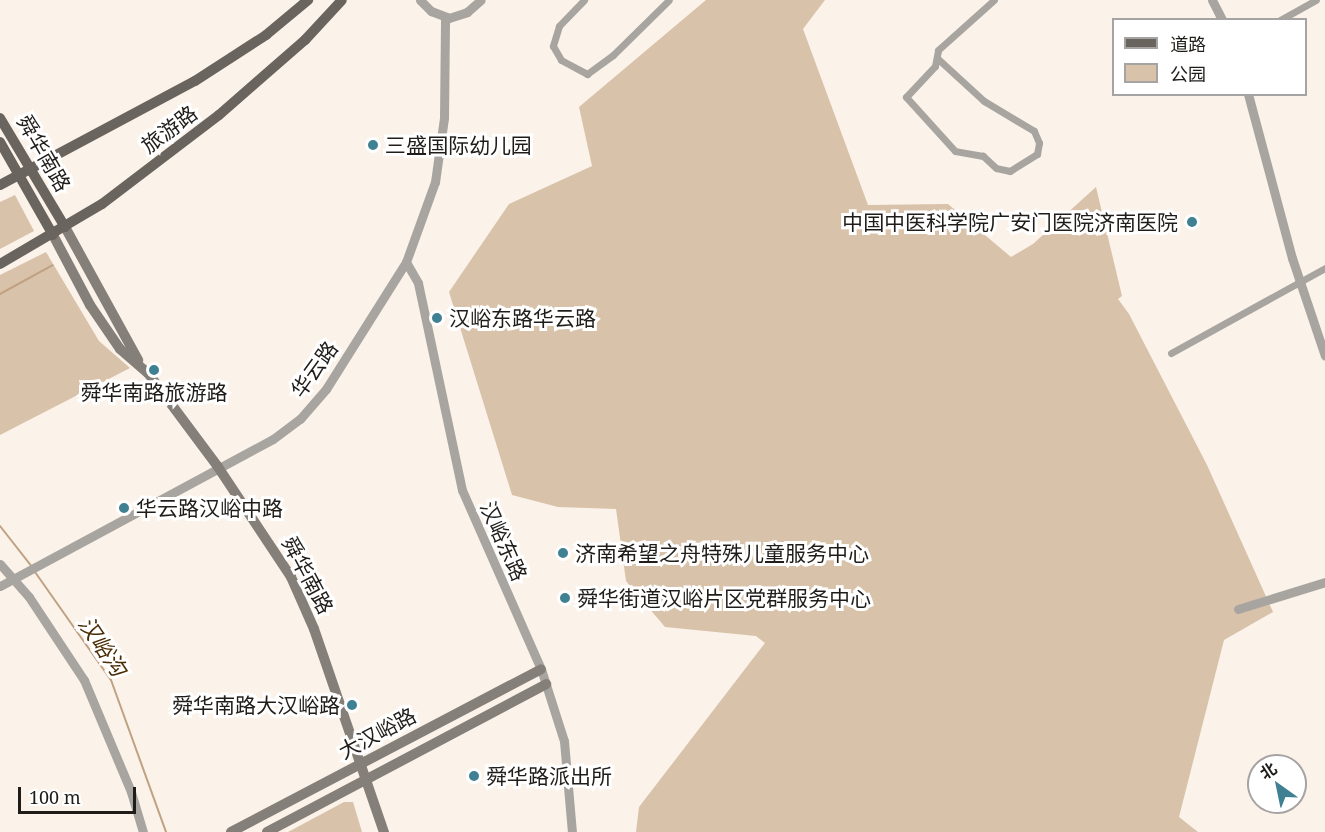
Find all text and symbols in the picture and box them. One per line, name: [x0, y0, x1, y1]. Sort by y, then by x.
legend: [1112, 18, 1307, 96]
text: 道路: [1170, 32, 1206, 56]
text: 公园: [1170, 62, 1206, 86]
street label: 旅游路: [136, 100, 202, 158]
street label: 舜华南路: [12, 110, 76, 196]
place label: 三盛国际幼儿园: [385, 132, 532, 158]
marker: 三盛国际幼儿园: [366, 138, 380, 152]
place label: 中国中医科学院广安门医院济南医院: [842, 209, 1178, 235]
marker: 中国中医科学院广安门医院济南医院: [1183, 213, 1201, 231]
place label: 汉峪东路华云路: [449, 305, 596, 331]
marker: 汉峪东路华云路: [430, 311, 444, 325]
street label: 华云路: [285, 336, 343, 402]
marker: 舜华南路旅游路: [147, 363, 161, 377]
place label: 舜华南路旅游路: [81, 379, 227, 405]
place label: 华云路汉峪中路: [136, 495, 283, 521]
street label: 汉峪东路: [475, 498, 533, 584]
marker: 华云路汉峪中路: [117, 501, 131, 515]
street label: 舜华南路: [277, 532, 339, 618]
place label: 济南希望之舟特殊儿童服务中心: [575, 540, 869, 566]
marker: 济南希望之舟特殊儿童服务中心: [556, 546, 570, 560]
place label: 舜华街道汉峪片区党群服务中心: [577, 585, 871, 611]
marker: 舜华街道汉峪片区党群服务中心: [558, 591, 572, 605]
water label: 汉峪沟: [74, 611, 132, 681]
place label: 舜华南路大汉峪路: [172, 692, 340, 718]
marker: 舜华南路大汉峪路: [345, 698, 359, 712]
street label: 大汉峪路: [334, 702, 420, 764]
north arrow: [1247, 754, 1307, 814]
text: 北: [1256, 757, 1281, 784]
place label: 舜华路派出所: [486, 763, 612, 789]
marker: 舜华路派出所: [467, 769, 481, 783]
scale bar: [21, 775, 140, 813]
text: 100 m: [29, 785, 81, 809]

